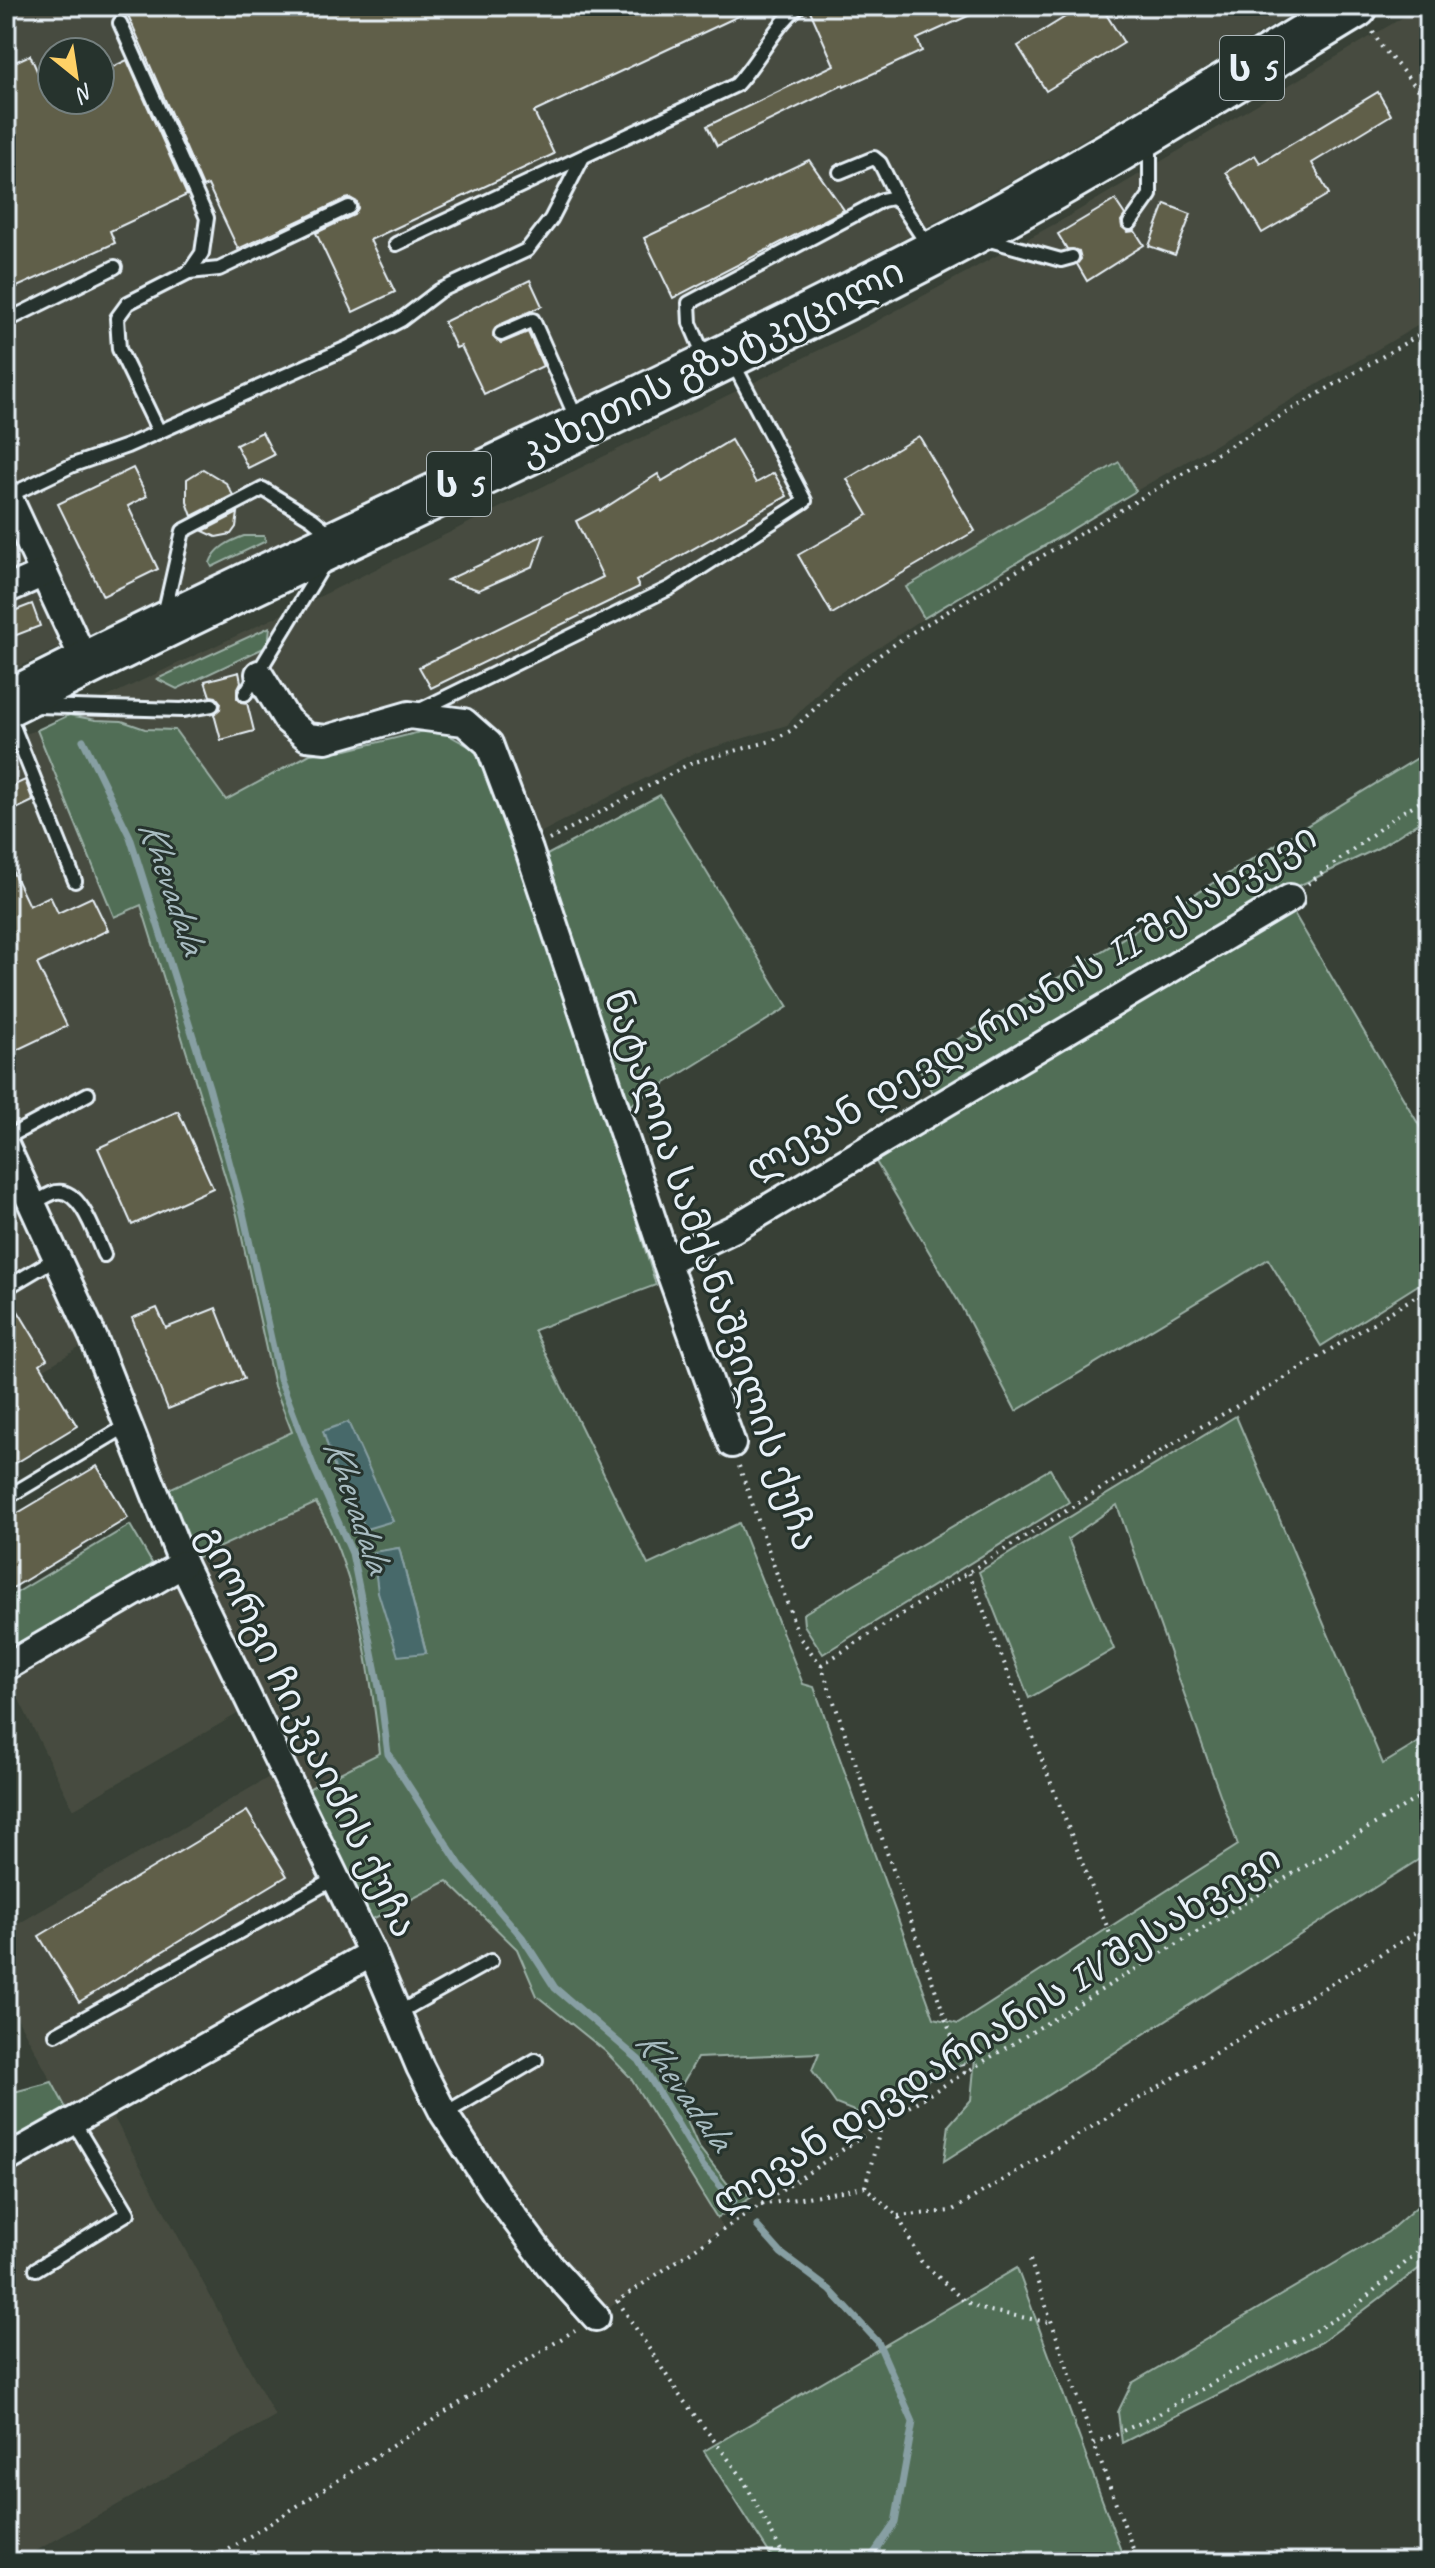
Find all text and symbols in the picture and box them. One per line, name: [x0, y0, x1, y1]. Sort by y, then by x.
north arrow: [36, 36, 116, 116]
road number: ს 5: [1220, 36, 1284, 100]
text: N: [70, 77, 98, 110]
street label: კახეთის გზატკეცილი: [511, 248, 912, 475]
road number: ს 5: [427, 452, 491, 516]
water label: Khevadala: [127, 813, 220, 963]
street label: ლევან დევდარიანის II შესახვევი: [737, 813, 1325, 1192]
street label: ნატალია სამქანაშვილის ქუჩა: [593, 983, 830, 1557]
water label: Khevadala: [312, 1432, 405, 1582]
street label: გიორგი ჩიკვაიძის ქუჩა: [187, 1517, 428, 1945]
street label: ლევან დევდარიანის IV შესახვევი: [703, 1834, 1289, 2225]
water label: Khevadala: [625, 2019, 748, 2163]

